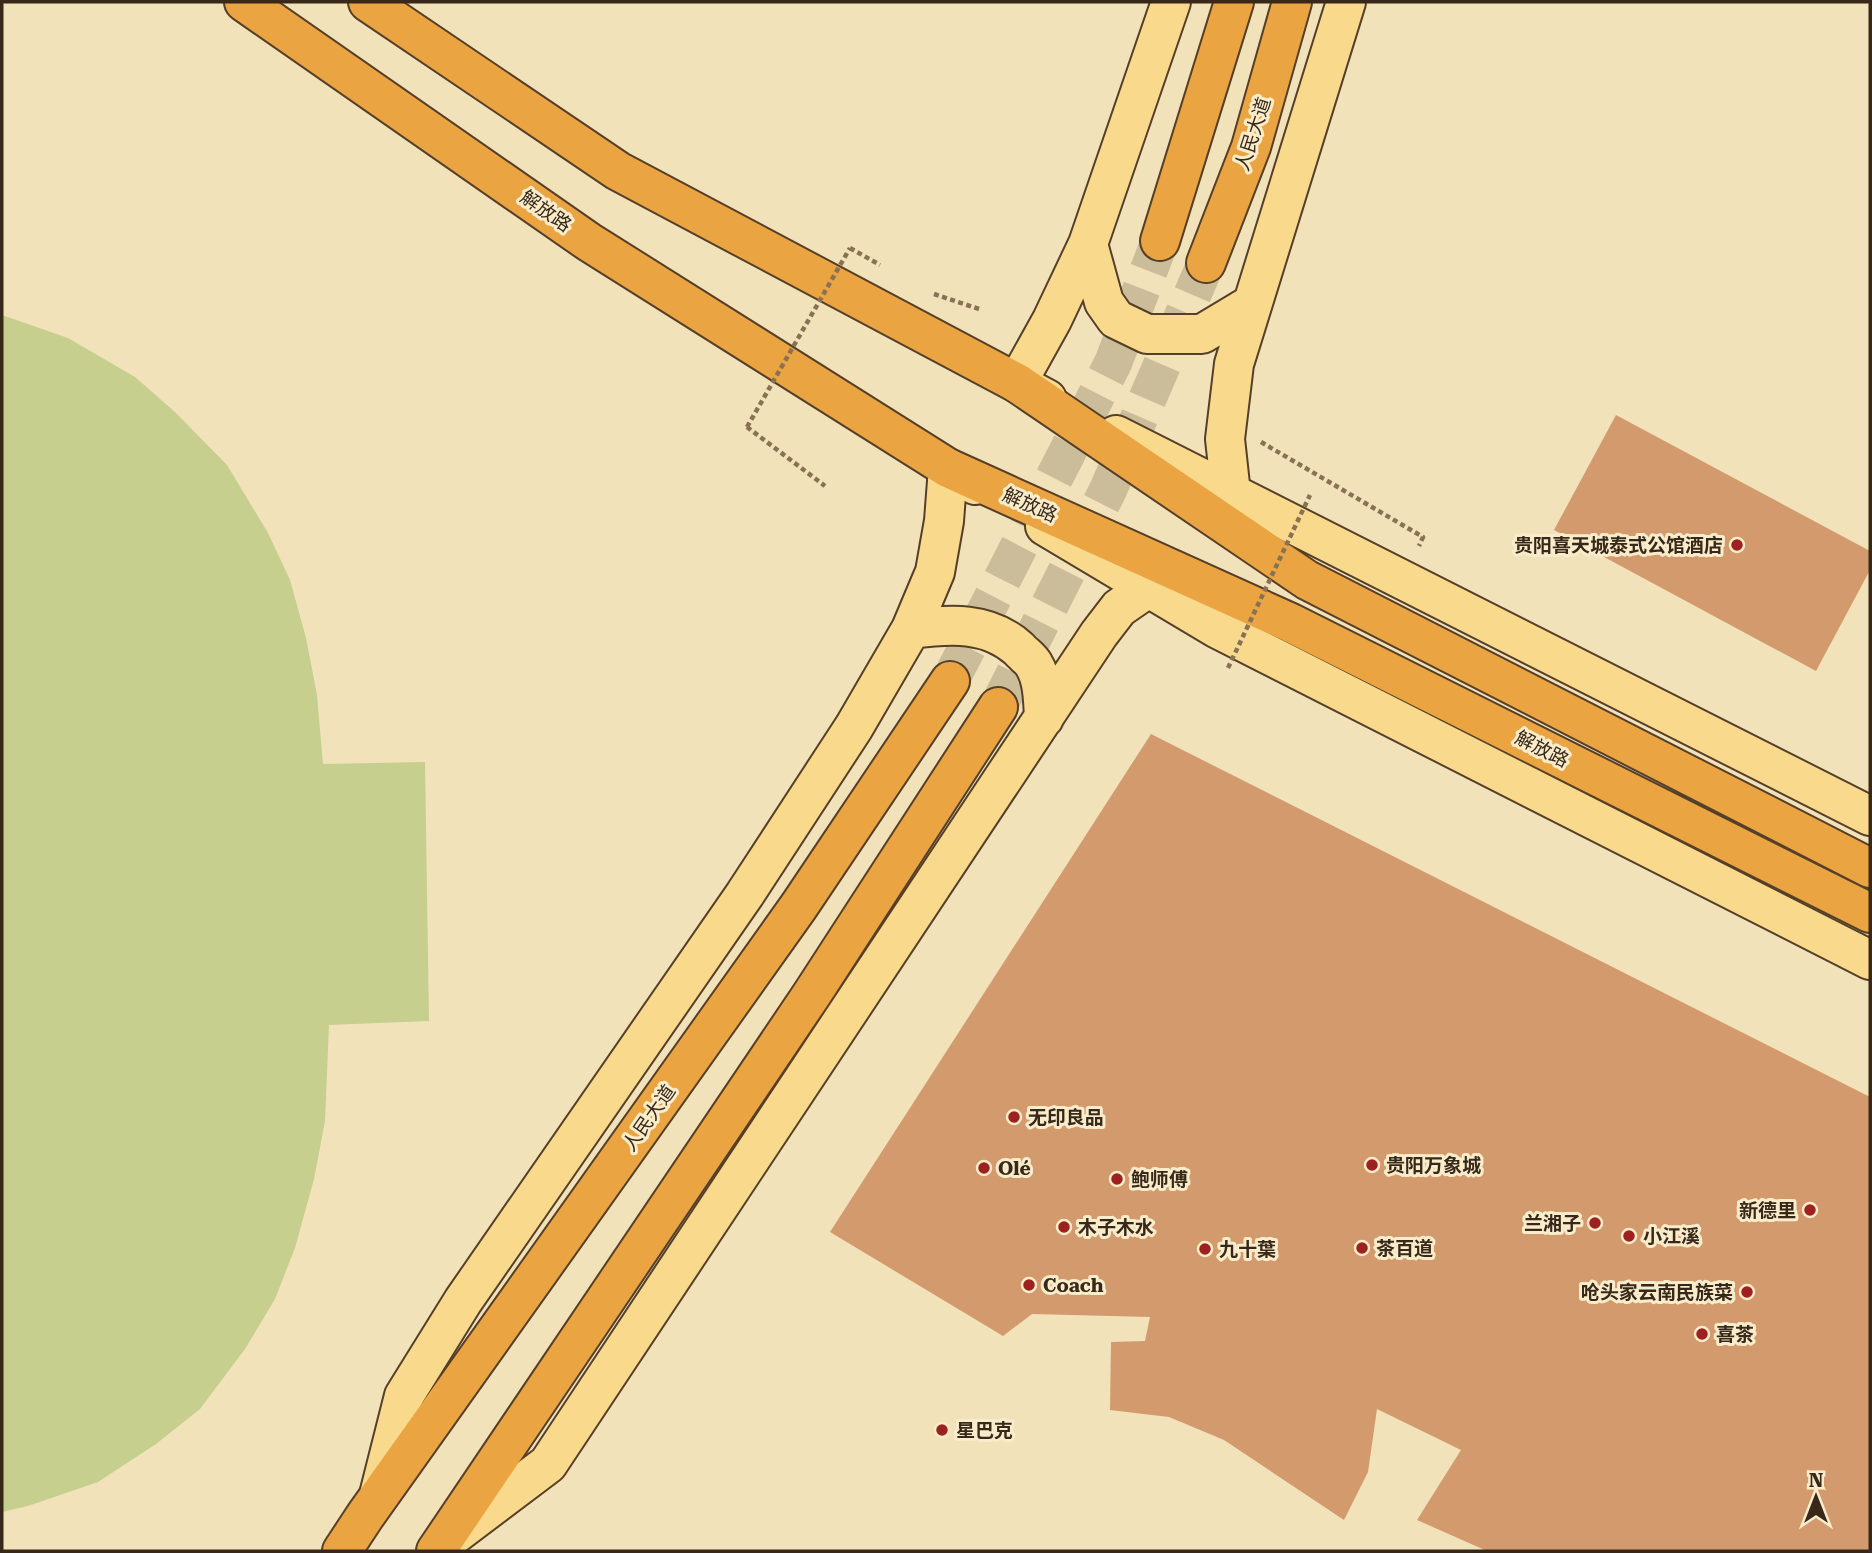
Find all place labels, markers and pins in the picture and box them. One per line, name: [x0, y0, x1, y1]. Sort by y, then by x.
place label: 贵阳喜天城泰式公馆酒店: [1514, 534, 1723, 557]
marker: 贵阳喜天城泰式公馆酒店: [1729, 537, 1745, 553]
place label: 无印良品: [1028, 1106, 1104, 1129]
marker: 无印良品: [1006, 1109, 1022, 1125]
place label: 贵阳万象城: [1386, 1154, 1481, 1177]
place label: Olé: [998, 1157, 1031, 1180]
marker: 贵阳万象城: [1364, 1157, 1380, 1173]
marker: Olé: [976, 1160, 992, 1176]
place label: 鲍师傅: [1131, 1168, 1188, 1191]
marker: 鲍师傅: [1109, 1171, 1125, 1187]
place label: 新德里: [1739, 1199, 1796, 1222]
marker: 新德里: [1802, 1202, 1818, 1218]
place label: 兰湘子: [1524, 1212, 1581, 1235]
marker: 兰湘子: [1587, 1215, 1603, 1231]
place label: 木子木水: [1078, 1216, 1154, 1239]
marker: 木子木水: [1056, 1219, 1072, 1235]
place label: 小江溪: [1643, 1225, 1700, 1248]
marker: 小江溪: [1621, 1228, 1637, 1244]
place label: 茶百道: [1376, 1237, 1433, 1260]
place label: 九十葉: [1219, 1238, 1276, 1261]
marker: 茶百道: [1354, 1240, 1370, 1256]
marker: 九十葉: [1197, 1241, 1213, 1257]
place label: Coach: [1043, 1274, 1104, 1297]
marker: Coach: [1021, 1277, 1037, 1293]
place label: 呛头家云南民族菜: [1581, 1281, 1733, 1304]
marker: 呛头家云南民族菜: [1739, 1284, 1755, 1300]
place label: 喜茶: [1716, 1323, 1754, 1346]
marker: 喜茶: [1694, 1326, 1710, 1342]
place label: 星巴克: [956, 1419, 1013, 1442]
marker: 星巴克: [934, 1422, 950, 1438]

